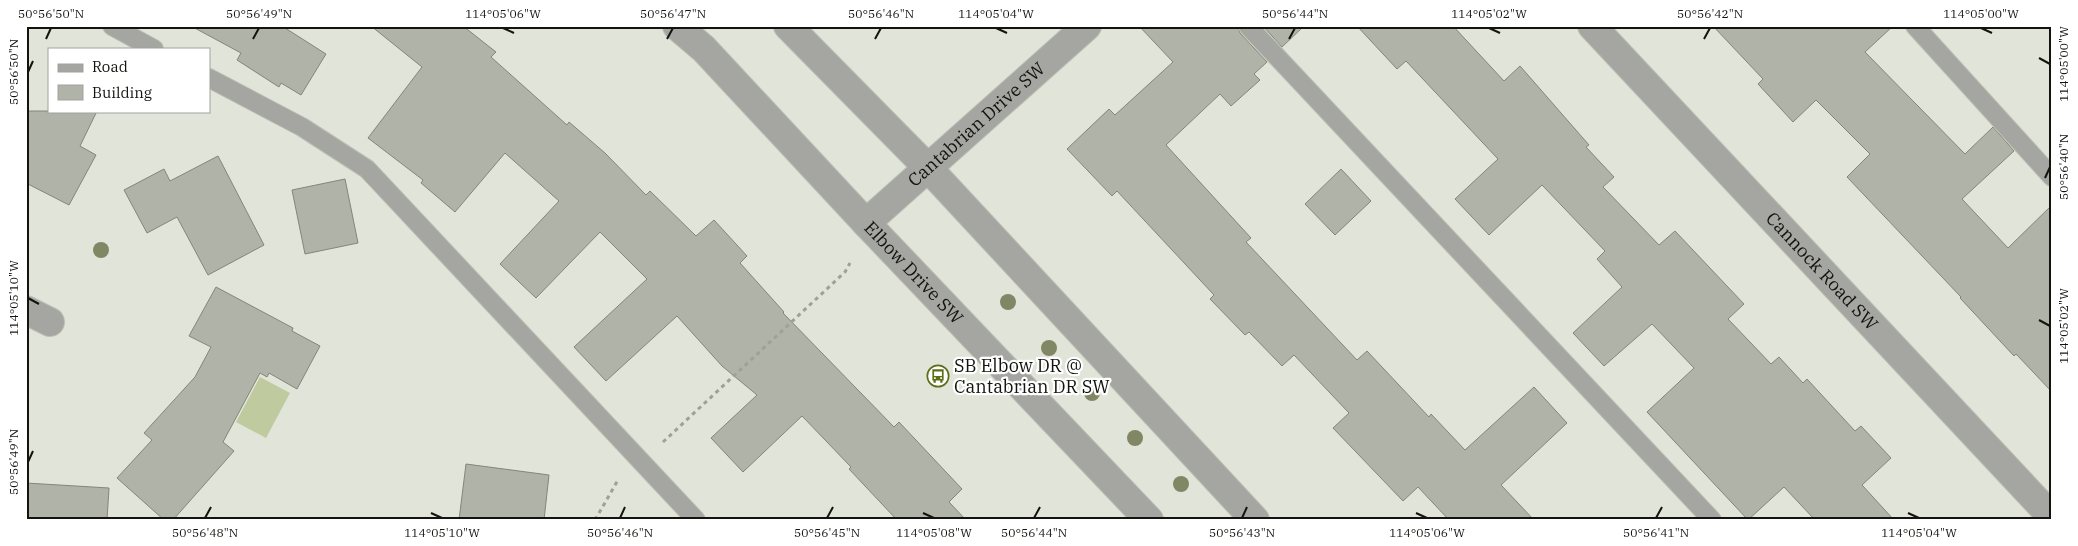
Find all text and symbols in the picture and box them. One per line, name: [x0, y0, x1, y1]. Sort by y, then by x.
text: 50°56'50"N: [18, 6, 84, 21]
text: 50°56'49"N: [226, 6, 292, 21]
text: 114°05'06"W: [465, 6, 541, 21]
text: 50°56'47"N: [640, 6, 706, 21]
text: 50°56'46"N: [848, 6, 914, 21]
text: 114°05'04"W: [958, 6, 1034, 21]
text: 50°56'44"N: [1262, 6, 1328, 21]
text: 114°05'02"W: [1451, 6, 1527, 21]
text: 50°56'42"N: [1677, 6, 1743, 21]
text: 114°05'00"W: [1943, 6, 2019, 21]
text: 114°05'00"W: [2056, 26, 2071, 102]
text: 50°56'50"N: [6, 39, 21, 105]
legend: [48, 48, 210, 112]
text: Road: [92, 57, 128, 76]
street label: Cantabrian Drive SW: [903, 57, 1050, 191]
text: Building: [92, 83, 152, 102]
text: 50°56'40"N: [2056, 134, 2071, 200]
street label: Cannock Road SW: [1761, 207, 1883, 335]
street label: Elbow Drive SW: [859, 216, 969, 329]
text: 114°05'10"W: [6, 260, 21, 336]
text: 114°05'02"W: [2056, 288, 2071, 364]
place label: SB Elbow DR @ Cantabrian DR SW: [954, 354, 1110, 398]
bus stop icon: SB Elbow DR @ Cantabrian DR SW: [926, 364, 950, 388]
text: 50°56'49"N: [6, 429, 21, 495]
text: 50°56'48"N: [172, 525, 238, 540]
text: 114°05'10"W: [404, 525, 480, 540]
text: 50°56'46"N: [587, 525, 653, 540]
text: 50°56'45"N: [794, 525, 860, 540]
text: 114°05'08"W: [896, 525, 972, 540]
text: 50°56'44"N: [1001, 525, 1067, 540]
text: 50°56'43"N: [1209, 525, 1275, 540]
text: 114°05'06"W: [1389, 525, 1465, 540]
text: 50°56'41"N: [1623, 525, 1689, 540]
text: 114°05'04"W: [1881, 525, 1957, 540]

